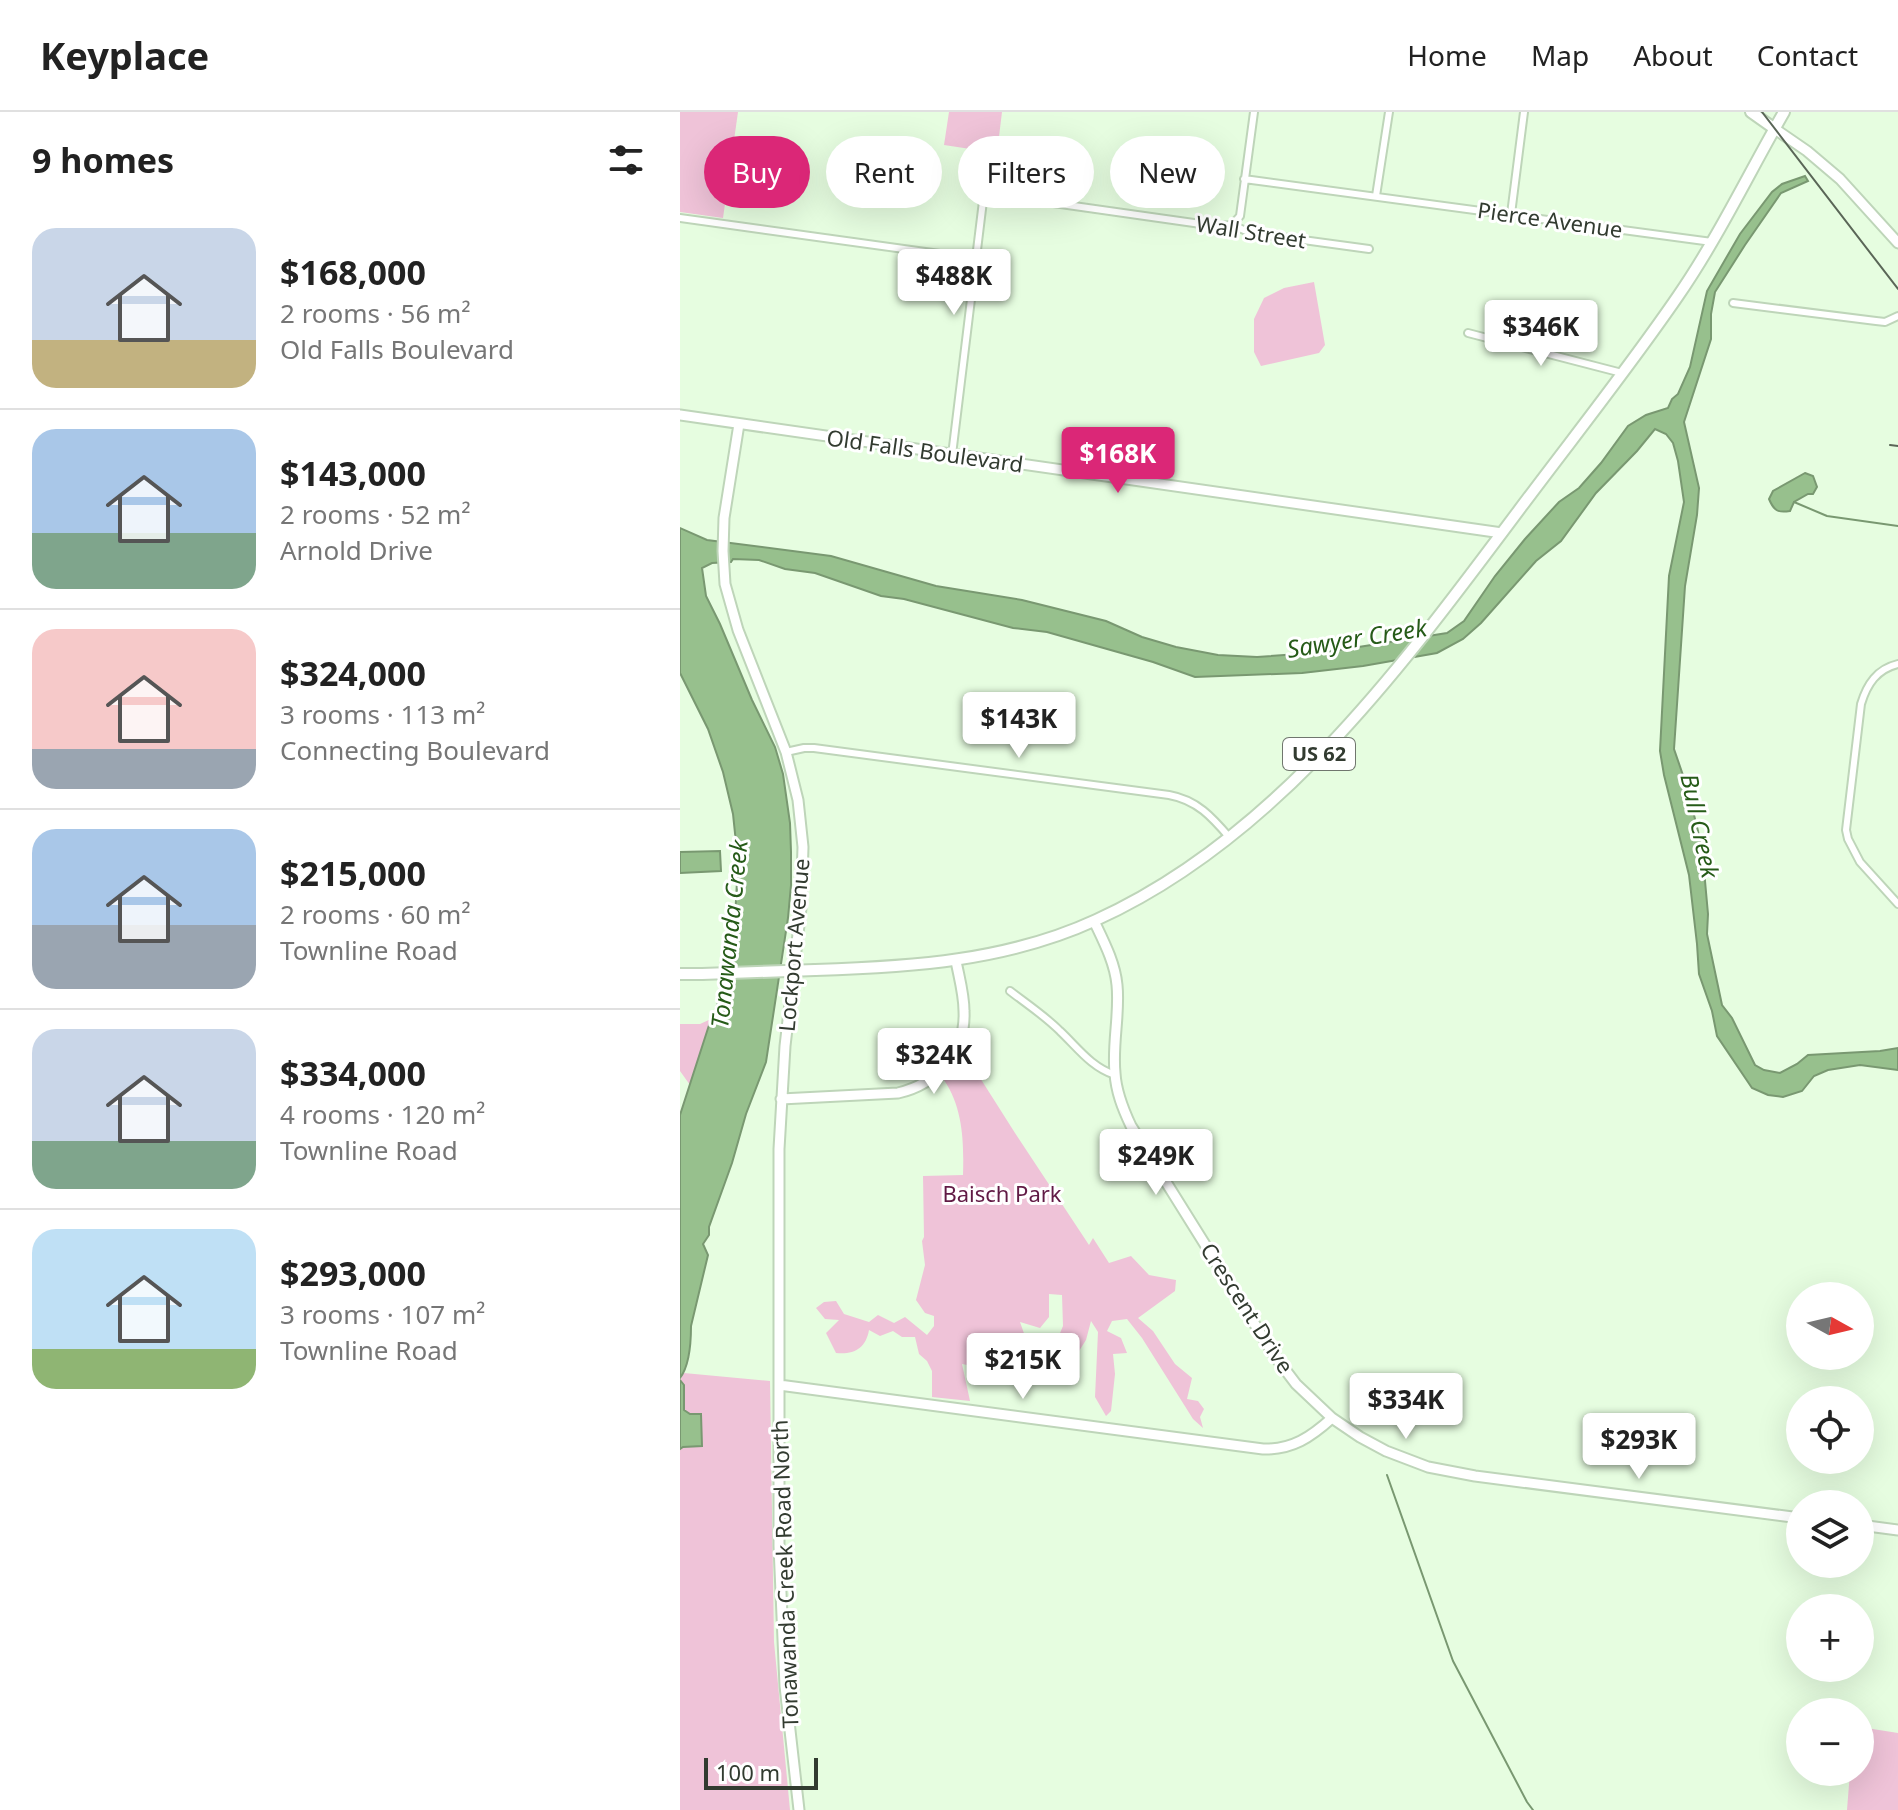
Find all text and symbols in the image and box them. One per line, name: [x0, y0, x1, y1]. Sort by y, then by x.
text: Keyplace: [40, 29, 209, 81]
text: Home: [1407, 36, 1487, 74]
text: Map: [1531, 36, 1589, 74]
text: About: [1633, 36, 1713, 74]
text: Contact: [1757, 36, 1858, 74]
chip: Buy: [704, 136, 810, 208]
chip: Rent: [826, 136, 942, 208]
chip: Filters: [958, 136, 1094, 208]
chip: New: [1110, 136, 1225, 208]
text: 9 homes: [32, 137, 174, 183]
icon: filters: [604, 138, 648, 182]
street label: Pierce Avenue: [1476, 194, 1625, 244]
street label: Wall Street: [1194, 208, 1308, 255]
text: $168,000: [280, 249, 426, 295]
pin: $488K: [898, 249, 1010, 317]
text: $488K: [916, 257, 992, 293]
icon: home: [96, 260, 192, 356]
text: 2 rooms · 56 m²: [280, 295, 470, 331]
pin: $346K: [1485, 300, 1597, 368]
text: $346K: [1503, 308, 1579, 344]
text: Old Falls Boulevard: [280, 331, 514, 367]
street label: Old Falls Boulevard: [825, 421, 1025, 479]
pin: $168K: [1062, 427, 1174, 495]
text: $168K: [1080, 435, 1156, 471]
text: $143,000: [280, 450, 426, 496]
icon: home: [96, 461, 192, 557]
text: 2 rooms · 52 m²: [280, 496, 470, 532]
text: Arnold Drive: [280, 532, 433, 568]
water label: Sawyer Creek: [1285, 610, 1430, 665]
text: $324,000: [280, 650, 426, 696]
icon: home: [96, 661, 192, 757]
pin: $143K: [963, 692, 1075, 760]
text: 3 rooms · 113 m²: [280, 696, 485, 732]
text: $143K: [981, 700, 1057, 736]
text: Connecting Boulevard: [280, 732, 550, 768]
road number: US 62: [1283, 738, 1355, 770]
water label: Bull Creek: [1673, 770, 1728, 882]
water label: Tonawanda Creek: [702, 837, 755, 1030]
text: $215,000: [280, 850, 426, 896]
street label: Lockport Avenue: [770, 857, 816, 1033]
icon: home: [96, 861, 192, 957]
text: 2 rooms · 60 m²: [280, 896, 470, 932]
text: Townline Road: [280, 932, 458, 968]
pin: $324K: [878, 1028, 990, 1096]
text: $324K: [896, 1036, 972, 1072]
text: $334,000: [280, 1050, 426, 1096]
icon: home: [96, 1061, 192, 1157]
text: 4 rooms · 120 m²: [280, 1096, 485, 1132]
pin: $249K: [1100, 1129, 1212, 1197]
text: Townline Road: [280, 1132, 458, 1168]
text: $249K: [1118, 1137, 1194, 1173]
park label: Baisch Park: [942, 1178, 1062, 1208]
street label: Crescent Drive: [1194, 1236, 1301, 1379]
text: $293,000: [280, 1250, 426, 1296]
icon: home: [96, 1261, 192, 1357]
north arrow: [1786, 1282, 1874, 1370]
map controls: [1786, 1282, 1874, 1786]
text: 3 rooms · 107 m²: [280, 1296, 485, 1332]
text: Townline Road: [280, 1332, 458, 1368]
pin: $215K: [967, 1333, 1079, 1401]
text: $215K: [985, 1341, 1061, 1377]
pin: $334K: [1350, 1373, 1462, 1441]
text: $334K: [1368, 1381, 1444, 1417]
button: locate: [1786, 1386, 1874, 1474]
pin: $293K: [1583, 1413, 1695, 1481]
street label: Tonawanda Creek Road North: [764, 1419, 804, 1729]
text: $293K: [1601, 1421, 1677, 1457]
button: layers: [1786, 1490, 1874, 1578]
button: +: [1786, 1594, 1874, 1682]
button: −: [1786, 1698, 1874, 1786]
scale bar: [704, 1754, 818, 1790]
text: 100 m: [716, 1757, 780, 1787]

